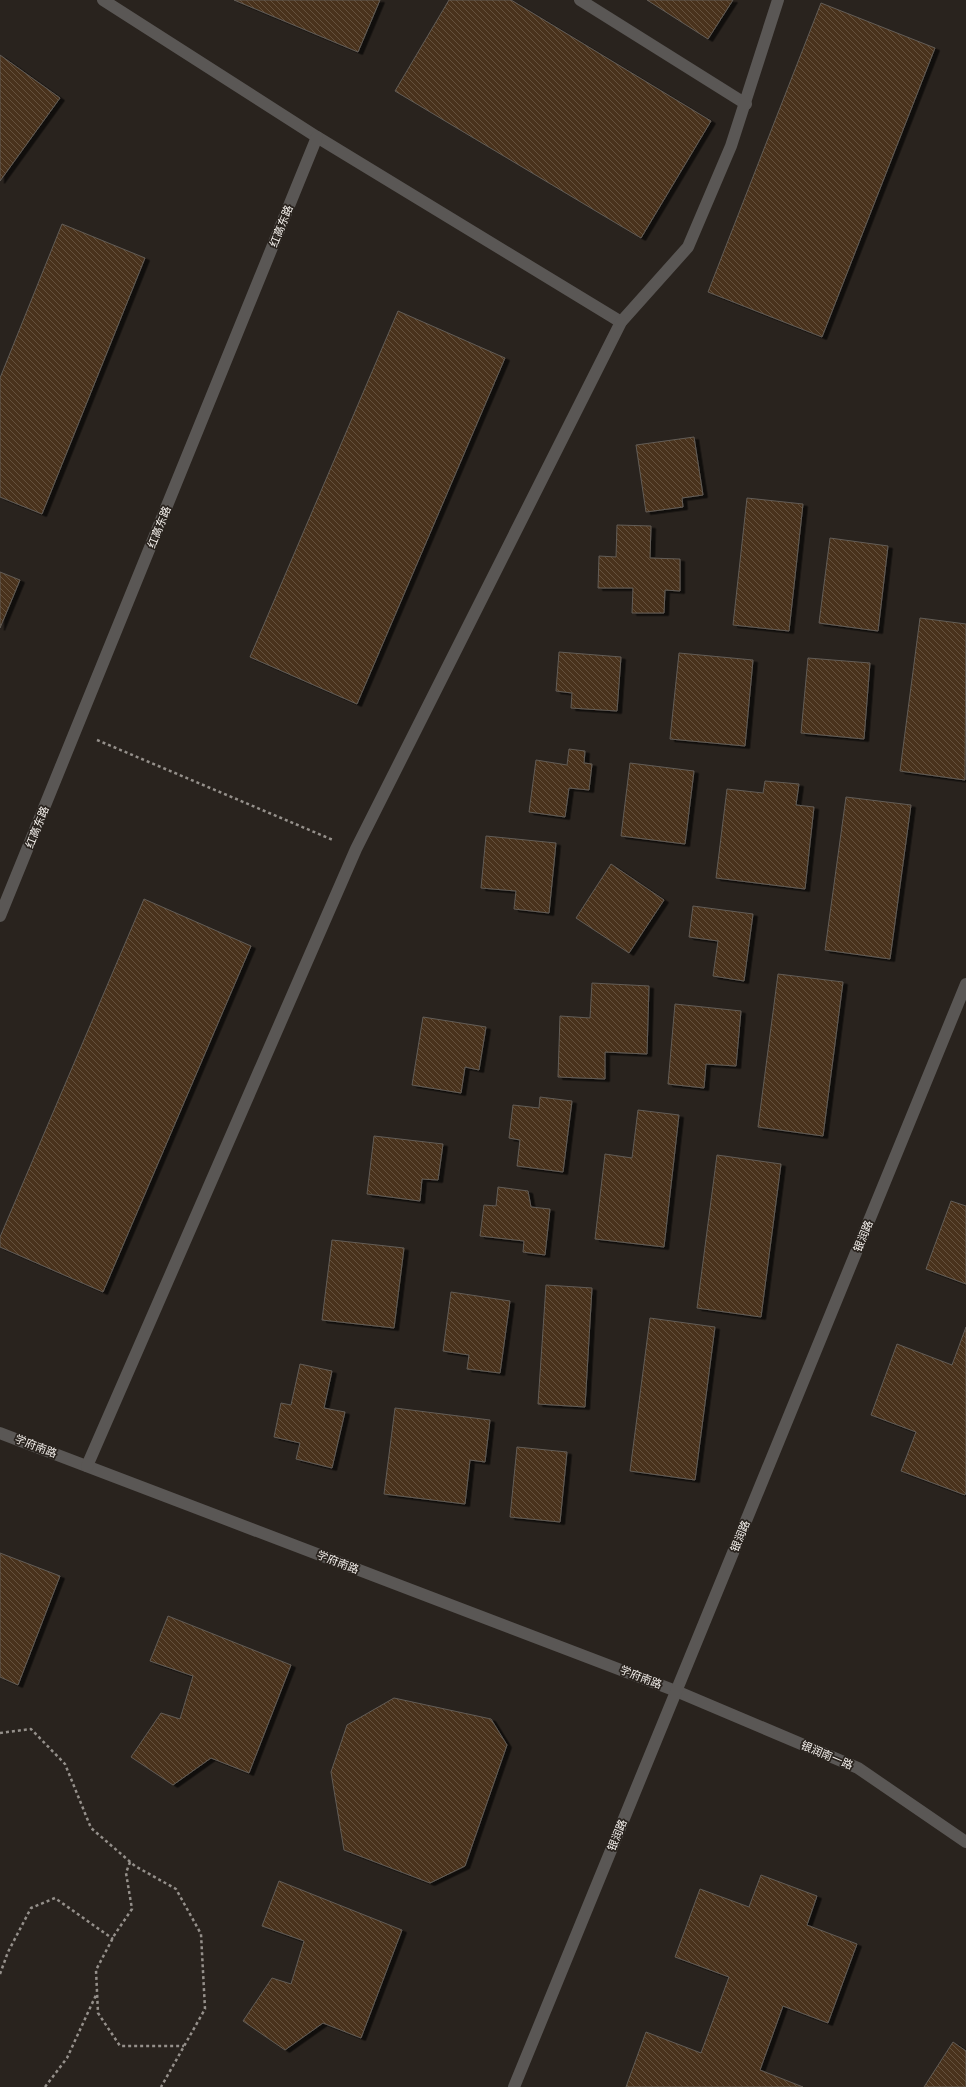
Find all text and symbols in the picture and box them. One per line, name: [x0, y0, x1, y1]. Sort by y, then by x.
street label: 红高东路: [266, 203, 296, 249]
street label: 红高东路: [144, 504, 174, 550]
street label: 红高东路: [22, 804, 52, 850]
street label: 银润路: [850, 1218, 876, 1254]
street label: 学府南路: [13, 1432, 59, 1460]
street label: 银润路: [727, 1518, 753, 1554]
street label: 学府南路: [315, 1548, 361, 1576]
street label: 学府南路: [618, 1663, 664, 1691]
street label: 银润南一路: [799, 1738, 855, 1772]
street label: 银润路: [604, 1817, 630, 1853]

